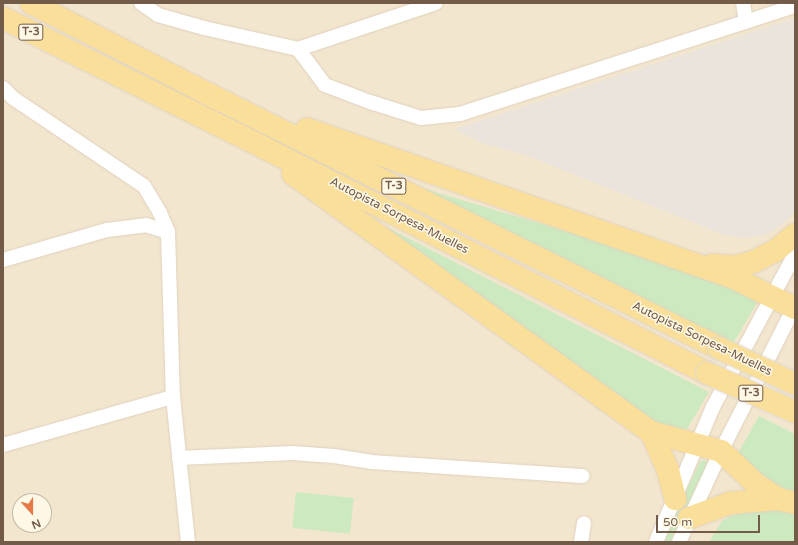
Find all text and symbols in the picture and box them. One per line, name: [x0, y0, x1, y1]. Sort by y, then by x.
road number: T-3: [18, 23, 44, 41]
street label: Autopista Sorpesa-Muelles: [327, 175, 471, 257]
road number: T-3: [381, 177, 407, 195]
street label: Autopista Sorpesa-Muelles: [630, 299, 774, 379]
road number: T-3: [738, 384, 764, 402]
north arrow: [12, 493, 52, 533]
scale bar: [658, 507, 762, 533]
text: 50 m: [663, 515, 692, 529]
text: N: [30, 516, 43, 531]

